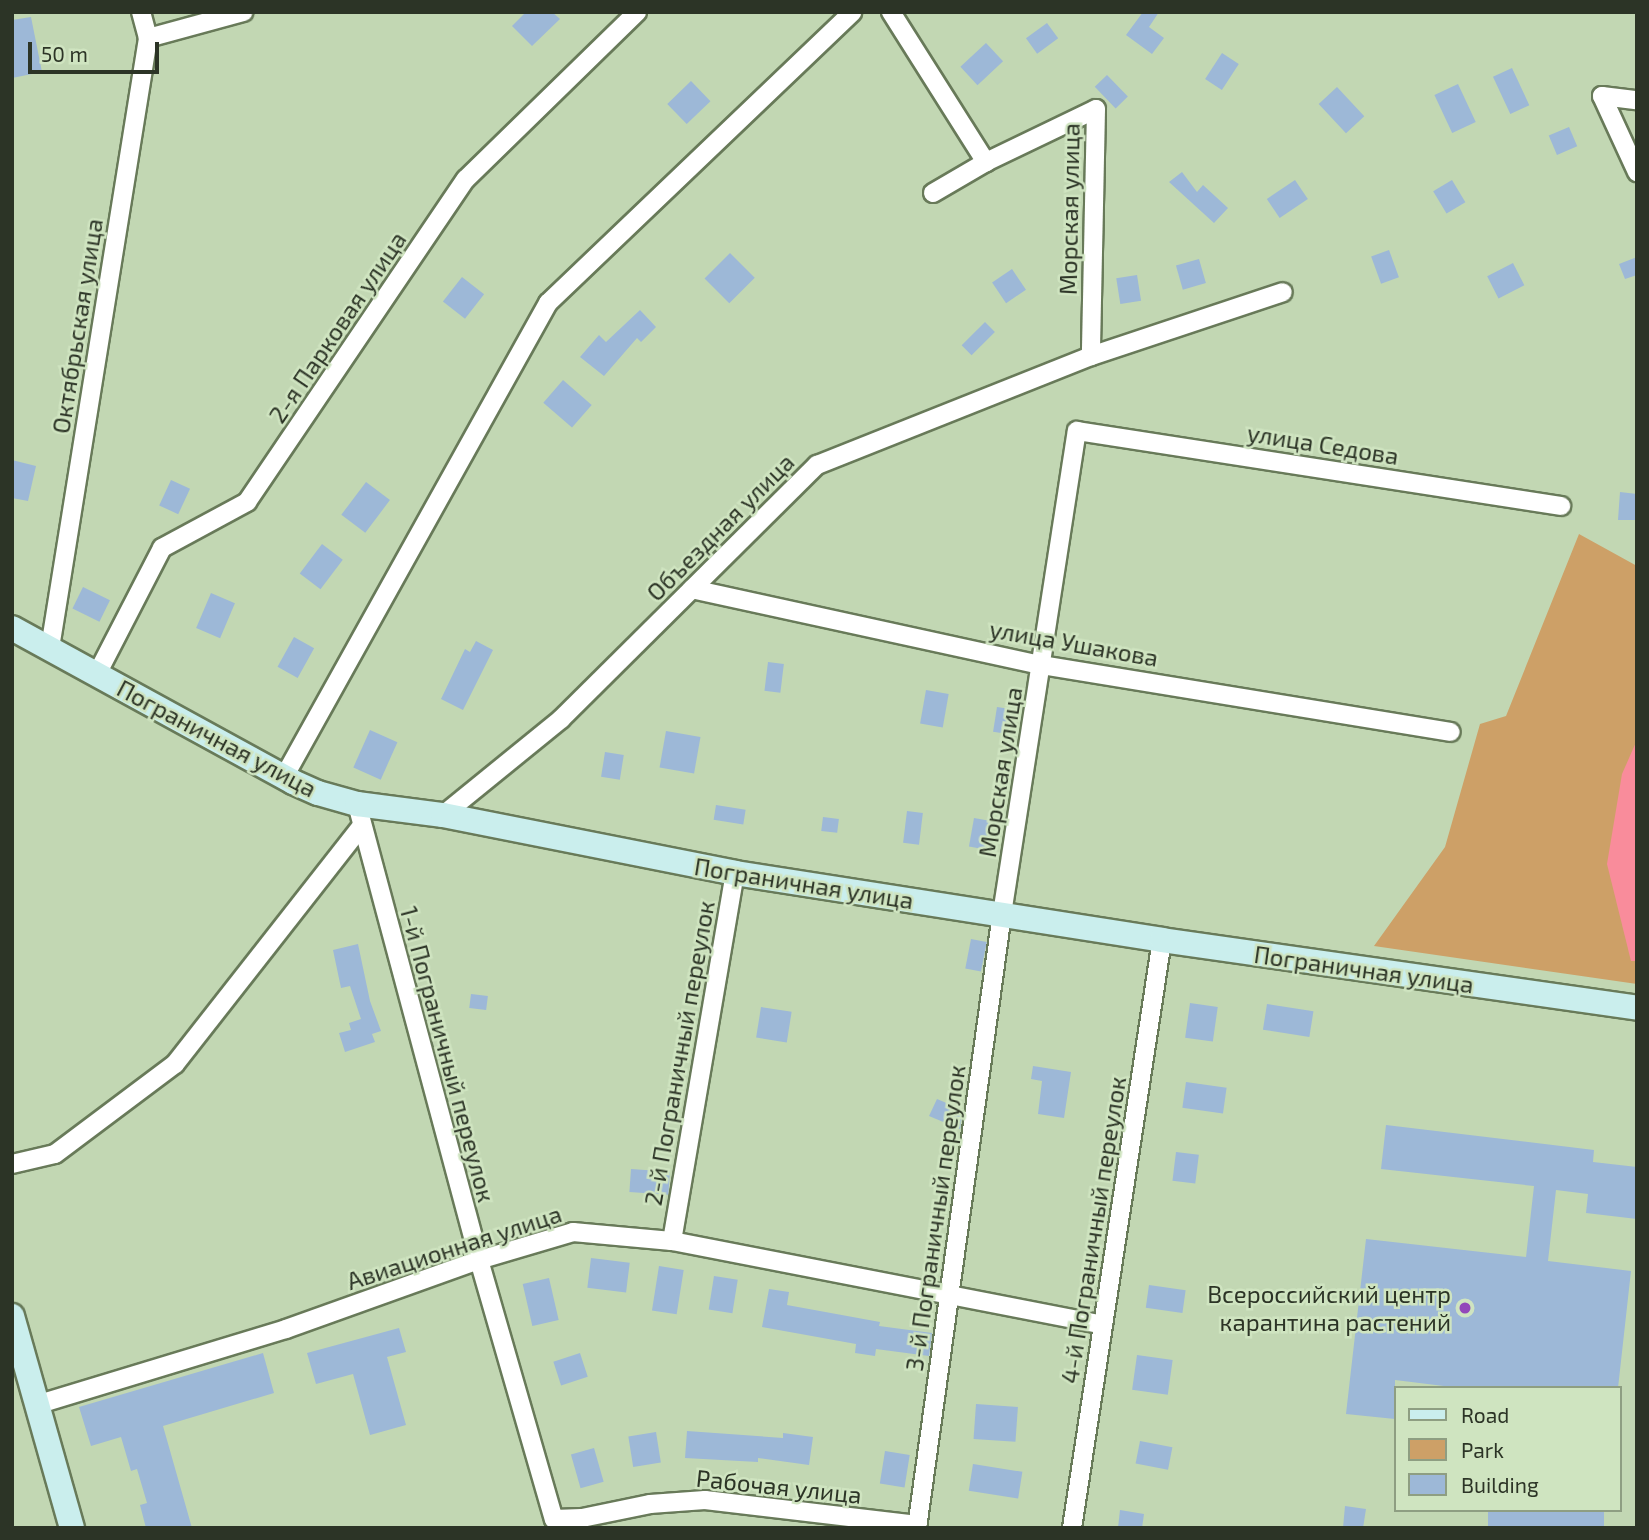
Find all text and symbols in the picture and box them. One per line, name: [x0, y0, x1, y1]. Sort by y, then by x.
scale bar: [32, 28, 163, 72]
text: 50 m: [41, 41, 88, 66]
street label: Морская улица: [1053, 123, 1085, 295]
street label: Октябрьская улица: [46, 216, 108, 436]
street label: 2-я Парковая улица: [262, 226, 412, 428]
street label: улица Седова: [1245, 418, 1401, 470]
street label: Объездная улица: [640, 447, 800, 607]
street label: улица Ушакова: [987, 614, 1161, 672]
street label: Пограничная улица: [112, 673, 322, 803]
street label: Морская улица: [972, 685, 1028, 859]
street label: Пограничная улица: [692, 851, 916, 915]
street label: 2-й Пограничный переулок: [638, 898, 720, 1208]
street label: 1-й Пограничный переулок: [395, 903, 501, 1205]
street label: Пограничная улица: [1252, 939, 1476, 999]
street label: 3-й Пограничный переулок: [899, 1063, 971, 1373]
street label: 4-й Пограничный переулок: [1055, 1075, 1131, 1385]
street label: Авиационная улица: [343, 1199, 565, 1295]
place label: Всероссийский центр карантина растений: [1207, 1280, 1451, 1336]
marker: Всероссийский центр карантина растений: [1457, 1300, 1473, 1316]
legend: [1394, 1386, 1621, 1512]
text: Road: [1461, 1402, 1509, 1427]
text: Park: [1461, 1437, 1504, 1462]
street label: Рабочая улица: [695, 1463, 863, 1509]
text: Building: [1461, 1472, 1539, 1497]

